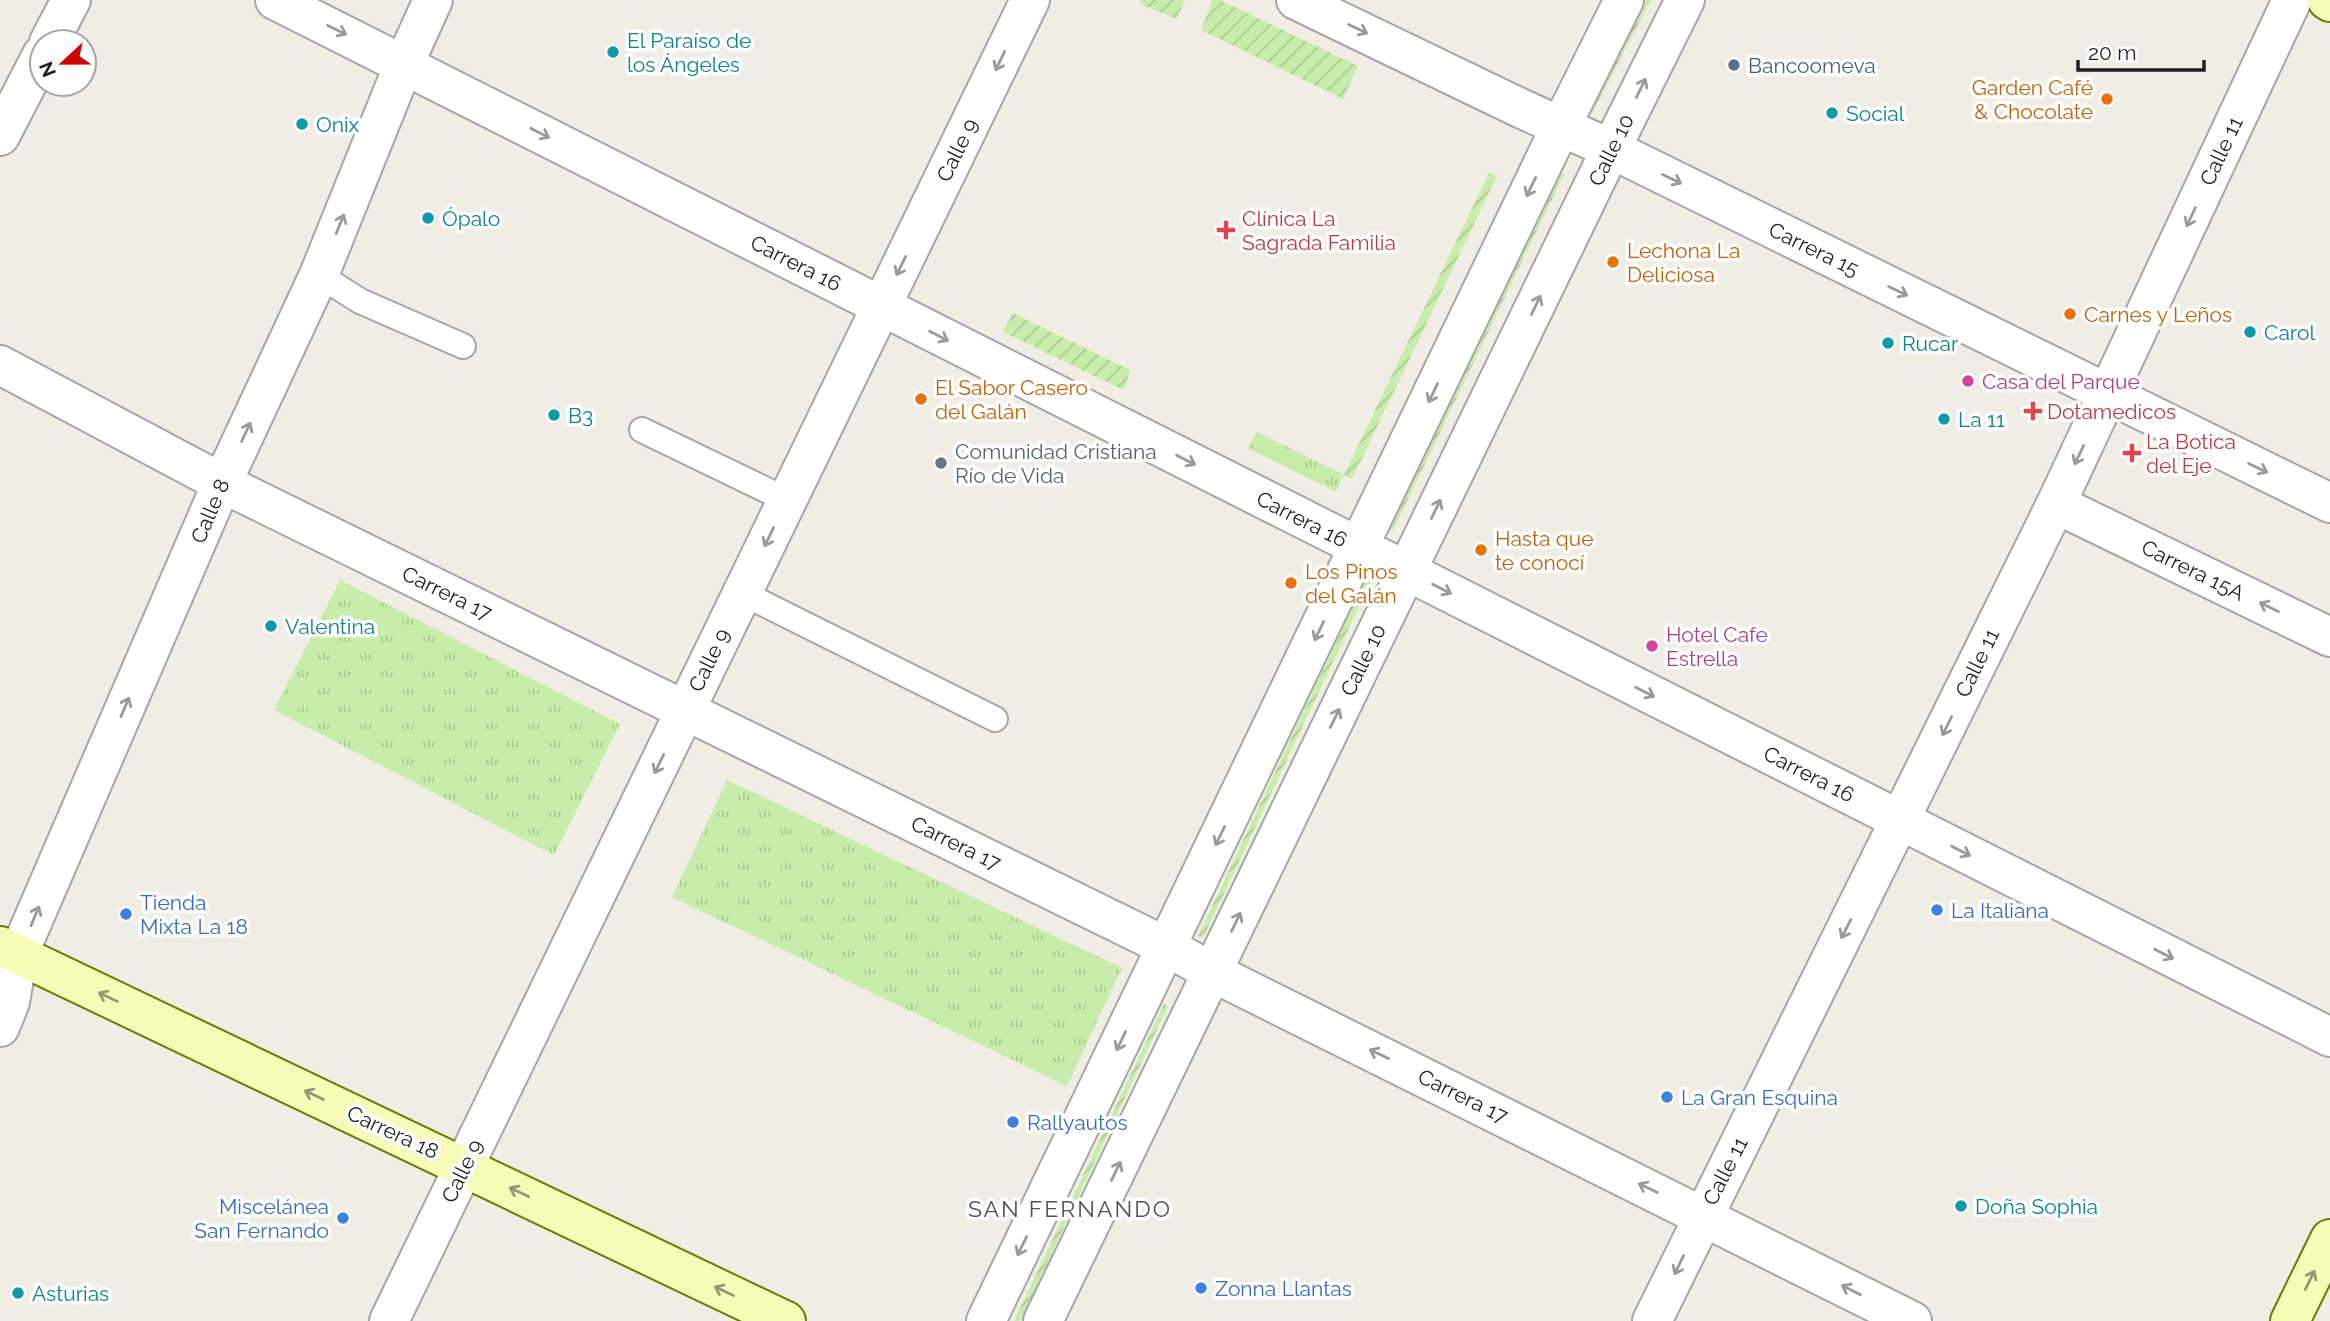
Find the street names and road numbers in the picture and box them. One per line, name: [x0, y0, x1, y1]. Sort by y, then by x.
street label: Calle 10: [1583, 110, 1639, 190]
street label: Calle 11: [2194, 113, 2248, 189]
street label: Calle 9: [931, 114, 983, 186]
street label: Carrera 15: [1765, 216, 1863, 282]
street label: Carrera 16: [746, 230, 846, 296]
street label: Calle 8: [185, 475, 235, 547]
street label: Carrera 16: [1252, 486, 1352, 552]
street label: Carrera 15A: [2137, 534, 2249, 606]
street label: Carrera 17: [398, 561, 497, 626]
street label: Calle 10: [1335, 620, 1391, 700]
street label: Calle 9: [683, 624, 735, 696]
street label: Calle 11: [1950, 625, 2004, 701]
street label: Carrera 16: [1759, 741, 1859, 807]
street label: Carrera 17: [907, 811, 1006, 876]
street label: Carrera 17: [1414, 1064, 1513, 1129]
street label: Carrera 18: [343, 1100, 443, 1164]
street label: Calle 11: [1697, 1133, 1753, 1209]
street label: Calle 9: [436, 1135, 488, 1207]

